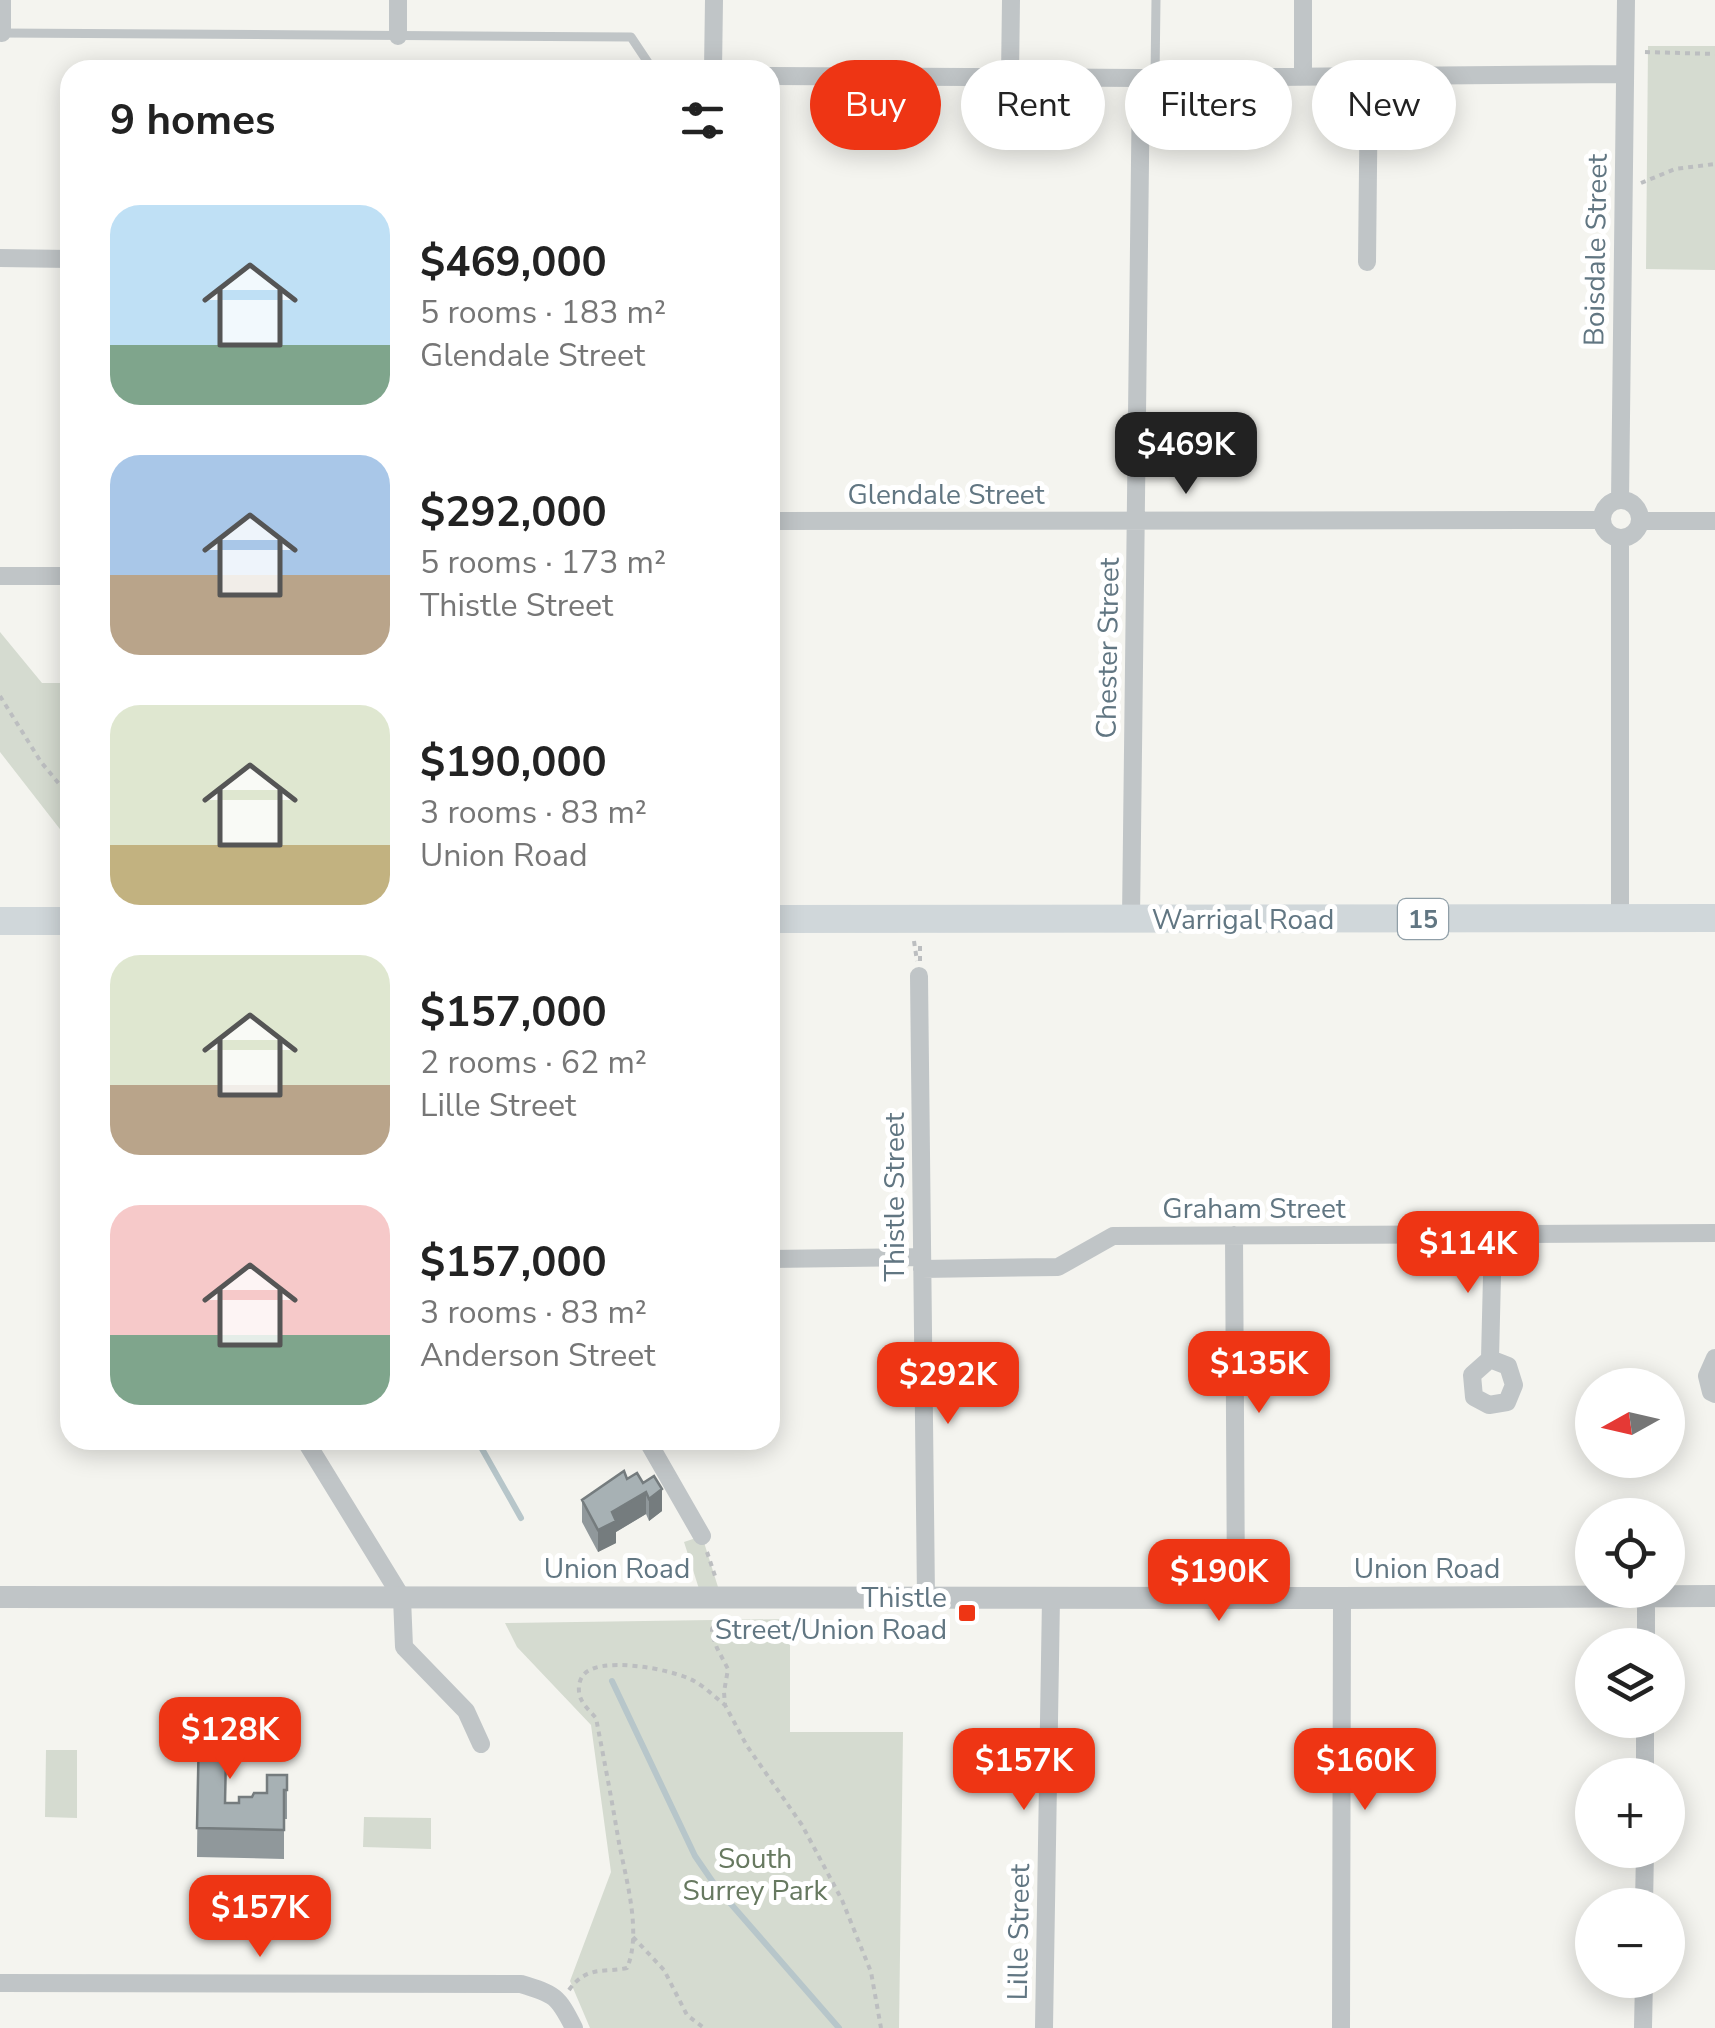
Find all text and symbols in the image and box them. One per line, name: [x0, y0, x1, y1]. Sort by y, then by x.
chip: Buy: [810, 60, 941, 150]
chip: Rent: [961, 60, 1105, 150]
chip: Filters: [1125, 60, 1292, 150]
chip: New: [1312, 60, 1456, 150]
text: 9 homes: [110, 92, 275, 149]
icon: filters: [675, 93, 730, 148]
street label: Boisdale Street: [1575, 153, 1617, 346]
text: $469,000: [420, 234, 607, 291]
icon: home: [190, 245, 310, 365]
text: 5 rooms · 183 m²: [420, 291, 666, 334]
text: Glendale Street: [420, 334, 645, 377]
pin: $469K: [1116, 412, 1256, 497]
text: $469K: [1137, 423, 1235, 466]
street label: Glendale Street: [847, 476, 1045, 514]
text: $292,000: [420, 484, 607, 541]
icon: home: [190, 495, 310, 615]
text: 5 rooms · 173 m²: [420, 541, 666, 584]
street label: Chester Street: [1087, 557, 1129, 739]
text: Thistle Street: [420, 584, 613, 627]
text: $190,000: [420, 734, 607, 791]
icon: home: [190, 745, 310, 865]
text: 3 rooms · 83 m²: [420, 791, 647, 834]
text: Union Road: [420, 834, 588, 877]
road number: 15: [1398, 899, 1448, 939]
street label: Warrigal Road: [1152, 901, 1334, 939]
text: $157,000: [420, 984, 607, 1041]
icon: home: [190, 995, 310, 1115]
text: 2 rooms · 62 m²: [420, 1041, 647, 1084]
text: Lille Street: [420, 1084, 576, 1127]
street label: Thistle Street: [876, 1112, 914, 1282]
street label: Graham Street: [1162, 1190, 1346, 1228]
pin: $114K: [1398, 1211, 1538, 1296]
text: $114K: [1419, 1222, 1517, 1265]
text: $157,000: [420, 1234, 607, 1291]
icon: home: [190, 1245, 310, 1365]
text: 3 rooms · 83 m²: [420, 1291, 647, 1334]
pin: $135K: [1189, 1331, 1329, 1416]
text: Anderson Street: [420, 1334, 655, 1377]
pin: $292K: [878, 1342, 1018, 1427]
text: $135K: [1210, 1342, 1308, 1385]
text: $292K: [899, 1353, 997, 1396]
north arrow: [1575, 1368, 1685, 1478]
map controls: [1575, 1368, 1685, 1998]
button: locate: [1575, 1498, 1685, 1608]
pin: $190K: [1149, 1539, 1289, 1624]
street label: Union Road: [544, 1550, 690, 1588]
text: $190K: [1170, 1550, 1268, 1593]
street label: Union Road: [1354, 1550, 1500, 1588]
place label: Thistle Street/Union Road: [715, 1579, 947, 1649]
marker: Thistle Street/Union Road: [956, 1602, 978, 1624]
button: layers: [1575, 1628, 1685, 1738]
pin: $128K: [160, 1697, 300, 1782]
text: $128K: [181, 1708, 279, 1751]
pin: $157K: [954, 1728, 1094, 1813]
pin: $160K: [1295, 1728, 1435, 1813]
text: $157K: [975, 1739, 1073, 1782]
text: $160K: [1316, 1739, 1414, 1782]
button: +: [1575, 1758, 1685, 1868]
park label: South Surrey Park: [682, 1840, 829, 1910]
street label: Lille Street: [999, 1863, 1039, 2001]
pin: $157K: [190, 1875, 330, 1960]
text: $157K: [211, 1886, 309, 1929]
button: −: [1575, 1888, 1685, 1998]

